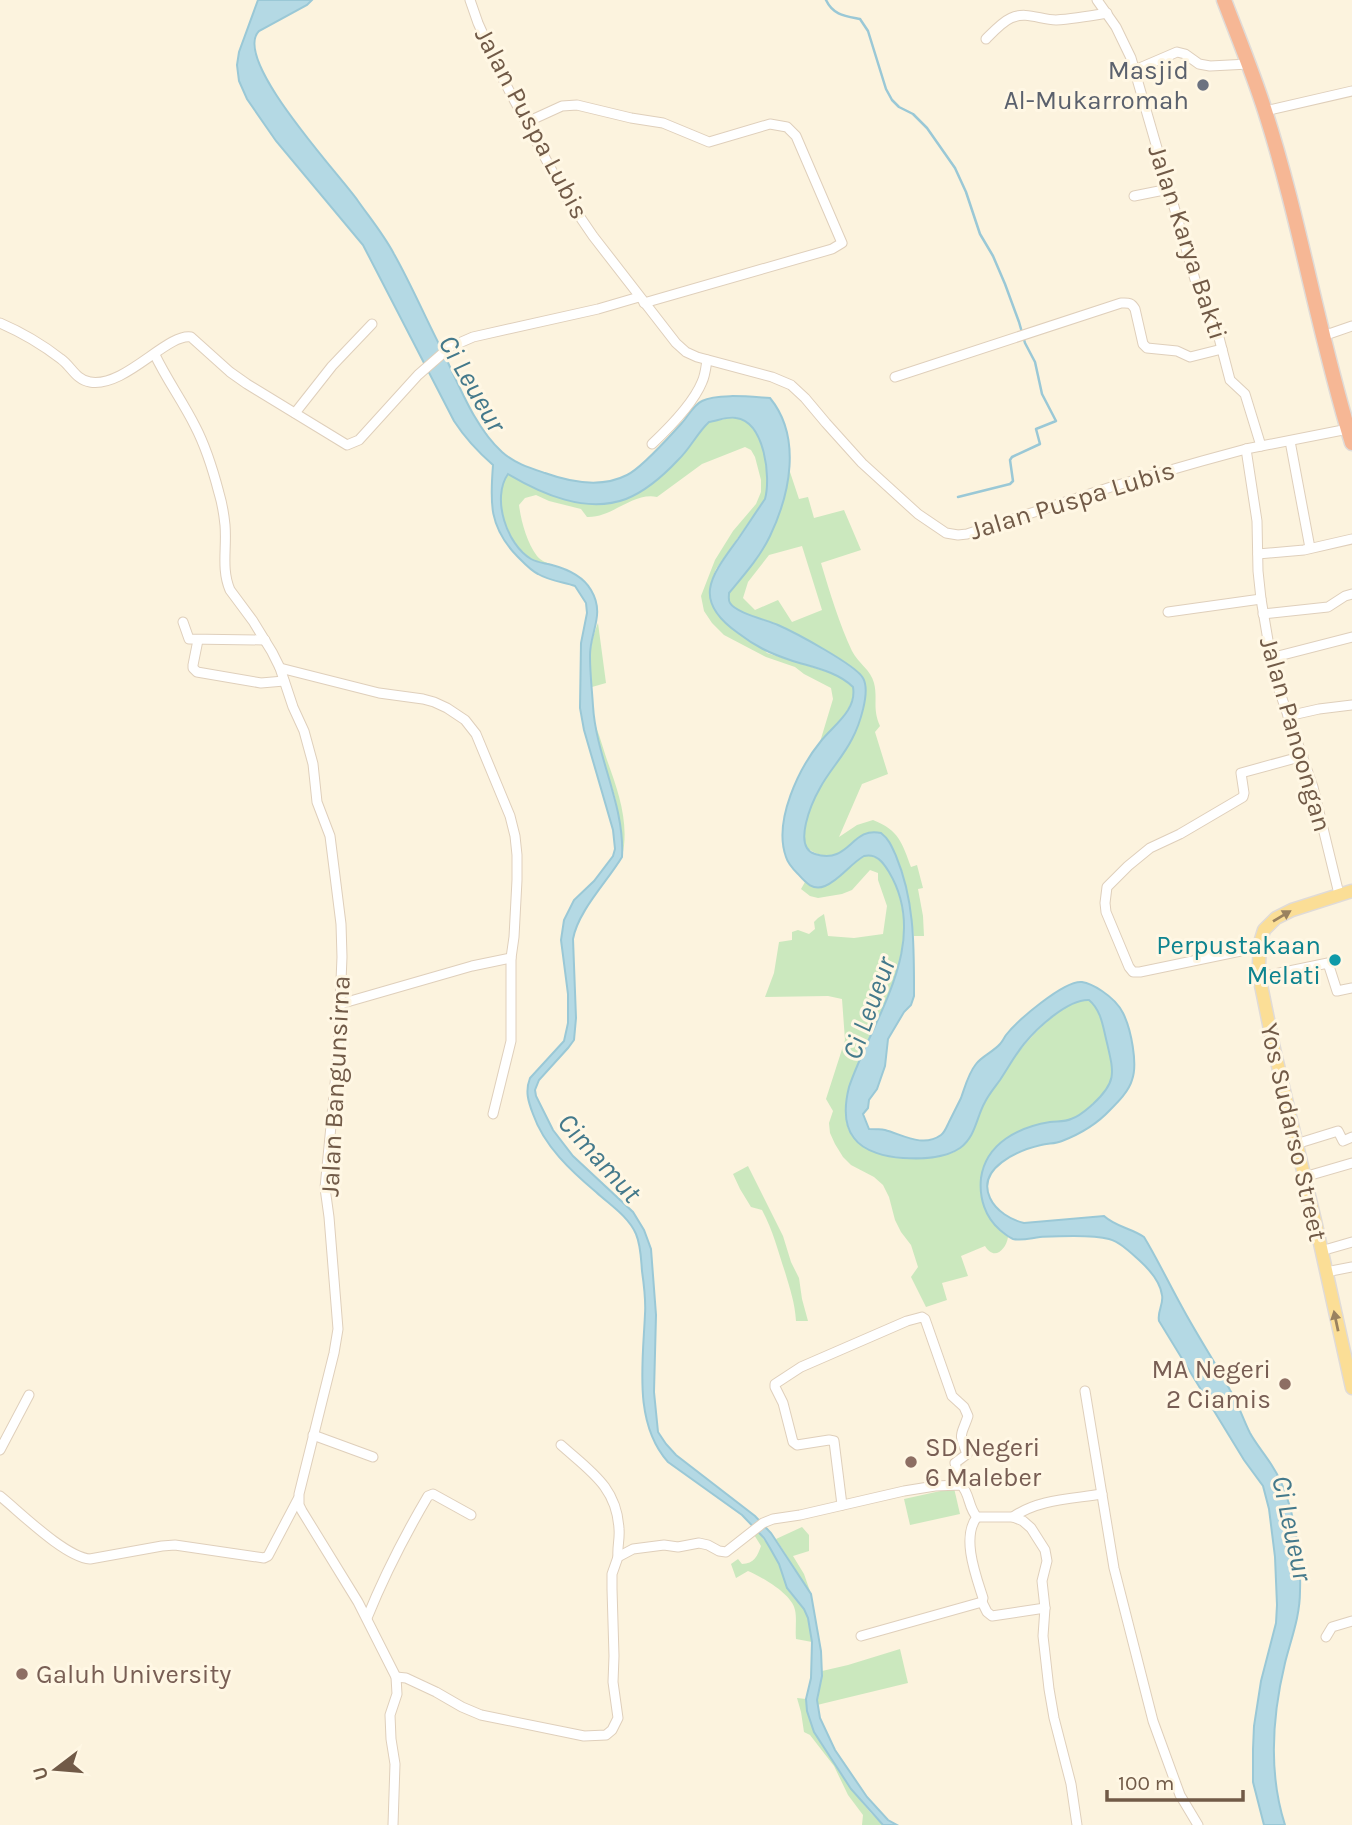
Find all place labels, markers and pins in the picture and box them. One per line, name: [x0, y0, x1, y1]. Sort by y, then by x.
place label: Masjid Al-Mukarromah: [1004, 55, 1189, 116]
marker: Masjid Al-Mukarromah: [1195, 77, 1211, 93]
place label: Perpustakaan Melati: [1156, 930, 1321, 991]
marker: Perpustakaan Melati: [1327, 952, 1343, 968]
place label: MA Negeri 2 Ciamis: [1152, 1354, 1271, 1415]
marker: MA Negeri 2 Ciamis: [1277, 1376, 1293, 1392]
place label: SD Negeri 6 Maleber: [925, 1432, 1042, 1493]
marker: SD Negeri 6 Maleber: [903, 1454, 919, 1470]
place label: Galuh University: [36, 1659, 231, 1690]
marker: Galuh University: [14, 1666, 30, 1682]

